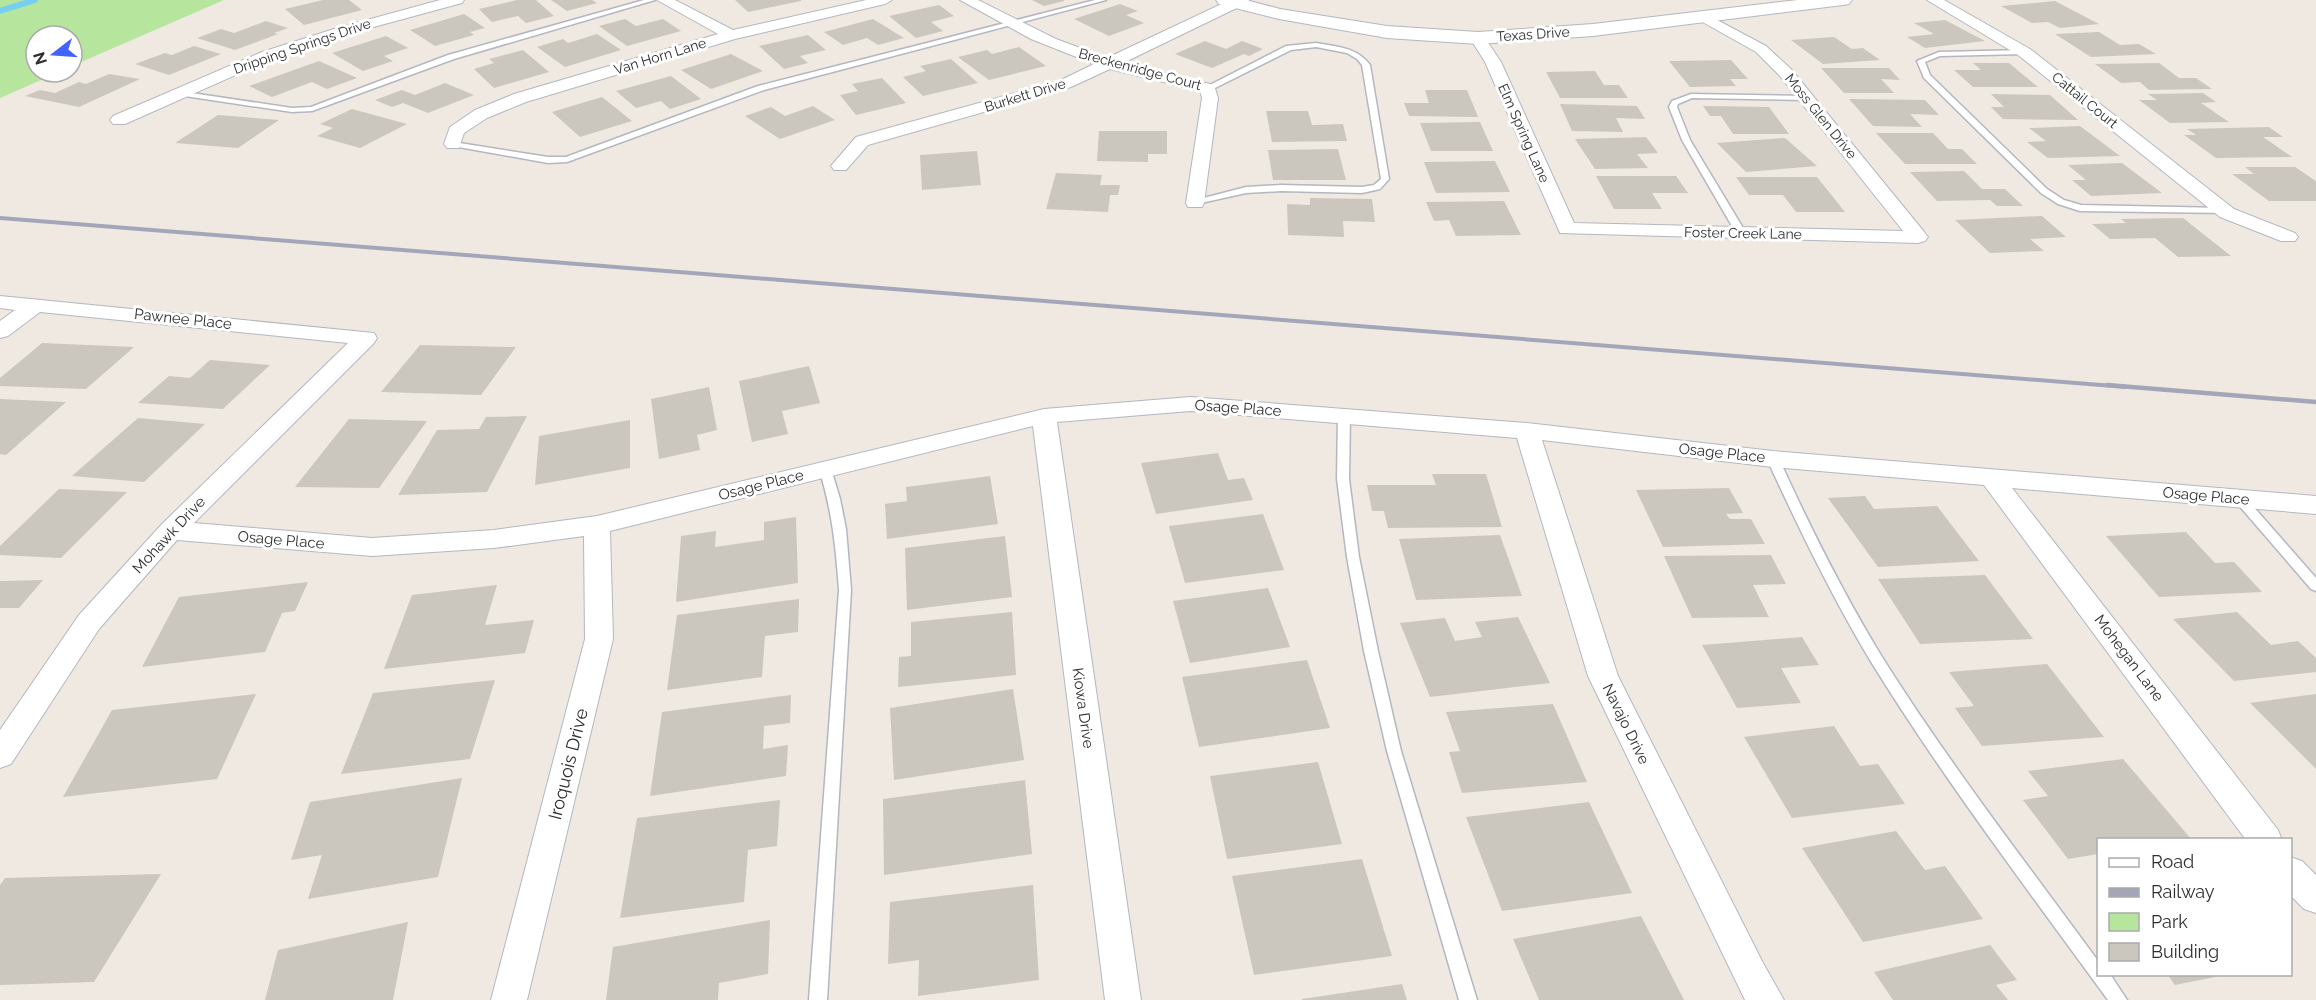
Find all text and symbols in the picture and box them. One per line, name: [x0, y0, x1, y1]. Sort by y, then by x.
street label: Dripping Springs Drive: [231, 15, 373, 77]
street label: Texas Drive: [1496, 23, 1570, 45]
north arrow: [24, 24, 84, 84]
street label: Van Horn Lane: [612, 34, 708, 78]
street label: Breckenridge Court: [1077, 45, 1203, 93]
text: N: [29, 50, 51, 67]
street label: Cattail Court: [2049, 69, 2121, 132]
street label: Moss Glen Drive: [1782, 70, 1860, 162]
street label: Burkett Drive: [982, 75, 1068, 115]
street label: Elm Spring Lane: [1495, 81, 1553, 185]
street label: Foster Creek Lane: [1684, 224, 1802, 242]
street label: Pawnee Place: [133, 305, 233, 333]
street label: Osage Place: [1194, 396, 1282, 420]
street label: Osage Place: [1678, 439, 1766, 467]
street label: Osage Place: [717, 466, 806, 504]
street label: Osage Place: [2162, 483, 2250, 509]
street label: Mohawk Drive: [129, 493, 209, 577]
street label: Osage Place: [237, 527, 325, 553]
street label: Mohegan Lane: [2091, 611, 2168, 705]
street label: Kiowa Drive: [1068, 666, 1098, 750]
street label: Navajo Drive: [1599, 681, 1653, 767]
street label: Iroquois Drive: [544, 706, 592, 822]
legend: [2097, 838, 2292, 976]
text: Road: [2151, 851, 2194, 872]
text: Railway: [2151, 881, 2215, 902]
text: Park: [2151, 911, 2188, 932]
text: Building: [2151, 941, 2219, 962]

